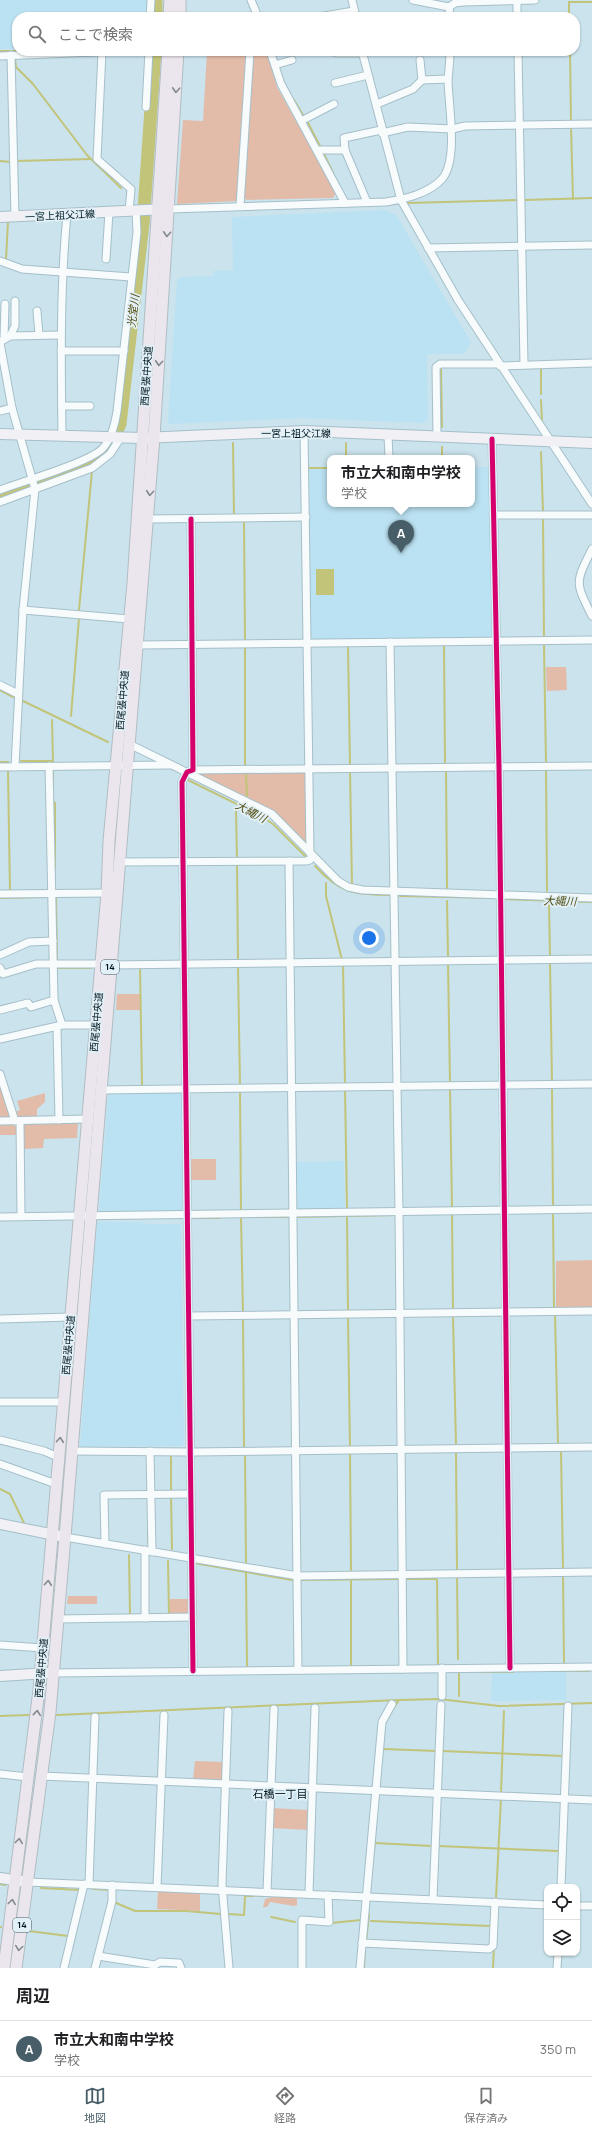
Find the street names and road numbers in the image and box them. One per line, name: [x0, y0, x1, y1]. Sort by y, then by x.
street label: 一宮上祖父江線: [25, 206, 95, 224]
street label: 西尾張中央道: [137, 346, 155, 406]
street label: 一宮上祖父江線: [261, 426, 331, 440]
street label: 西尾張中央道: [112, 670, 132, 730]
road number: 14: [101, 960, 119, 974]
street label: 西尾張中央道: [86, 992, 106, 1052]
street label: 西尾張中央道: [58, 1315, 78, 1375]
street label: 西尾張中央道: [31, 1638, 51, 1698]
road number: 14: [13, 1918, 31, 1932]

